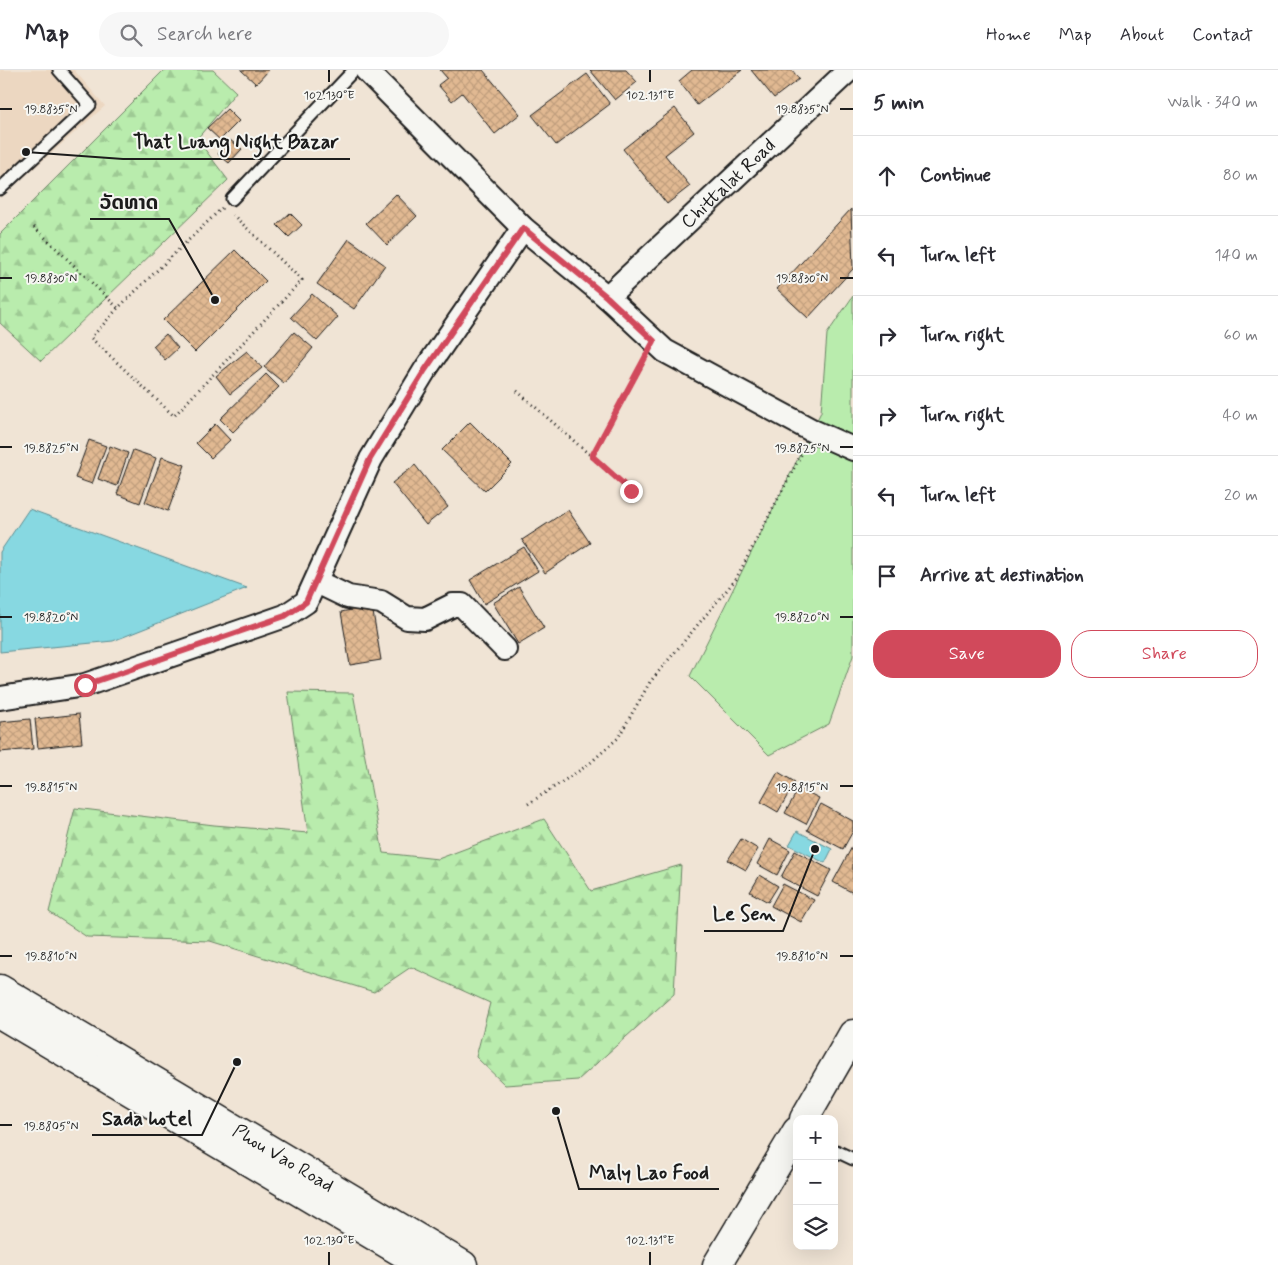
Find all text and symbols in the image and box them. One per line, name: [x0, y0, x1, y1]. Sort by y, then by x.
search box: [99, 12, 449, 57]
text: Map: [25, 19, 69, 50]
icon: search: [117, 21, 145, 49]
text: Search here: [157, 22, 253, 47]
text: Home: [986, 23, 1031, 47]
text: Map: [1059, 23, 1092, 47]
text: About: [1120, 23, 1164, 47]
text: Contact: [1192, 23, 1253, 47]
text: 102.130°E: [304, 88, 354, 104]
text: 102.131°E: [626, 88, 674, 104]
text: 5 min: [873, 89, 925, 117]
text: Walk · 340 m: [1168, 92, 1258, 113]
text: 19.8835°N: [25, 102, 77, 118]
text: 19.8835°N: [776, 102, 828, 118]
callout: That Luang Night Bazar: [123, 124, 350, 159]
text: That Luang Night Bazar: [133, 129, 340, 158]
street label: Chittalat Road: [675, 133, 781, 234]
icon: ahead: [873, 162, 901, 190]
text: Continue: [920, 163, 991, 188]
text: 80 m: [1223, 165, 1258, 186]
callout: ວັດທາດ: [90, 184, 169, 219]
text: ວັດທາດ: [100, 190, 158, 217]
icon: left: [873, 242, 901, 270]
text: Turn left: [920, 243, 996, 268]
text: 140 m: [1214, 245, 1258, 266]
text: 19.8830°N: [25, 271, 77, 287]
text: 19.8830°N: [776, 271, 828, 287]
icon: right: [873, 322, 901, 350]
text: Turn right: [920, 323, 1004, 348]
text: 60 m: [1224, 325, 1258, 346]
icon: right: [873, 402, 901, 430]
text: Turn right: [920, 403, 1004, 428]
text: 40 m: [1222, 405, 1258, 426]
text: 19.8825°N: [23, 441, 79, 457]
text: 19.8825°N: [774, 441, 830, 457]
route end: [620, 480, 643, 503]
icon: left: [873, 482, 901, 510]
text: Turn left: [920, 483, 996, 508]
text: 20 m: [1224, 485, 1258, 506]
icon: arrive: [873, 562, 901, 590]
text: Arrive at destination: [920, 563, 1084, 588]
text: 19.8820°N: [24, 610, 78, 626]
text: 19.8820°N: [775, 610, 829, 626]
button: Save: [873, 630, 1061, 678]
button: Share: [1071, 630, 1258, 678]
route start: [74, 674, 97, 697]
text: 19.8815°N: [25, 780, 77, 796]
text: 19.8815°N: [776, 780, 828, 796]
callout: Le Sen: [704, 896, 783, 931]
text: Le Sen: [713, 901, 776, 928]
text: 19.8810°N: [25, 949, 77, 965]
text: 19.8810°N: [776, 949, 828, 965]
callout: Sada hotel: [92, 1100, 202, 1135]
text: Sada hotel: [102, 1106, 192, 1133]
map controls: [793, 1115, 838, 1250]
button: +: [793, 1115, 838, 1160]
street label: Phou Vao Road: [228, 1118, 339, 1198]
text: 19.8805°N: [23, 1119, 79, 1135]
callout: Maly Lao Food: [579, 1154, 719, 1189]
text: Maly Lao Food: [589, 1160, 709, 1187]
button: −: [793, 1160, 838, 1205]
button: layers: [793, 1205, 838, 1250]
text: 102.130°E: [304, 1233, 354, 1249]
text: 102.131°E: [626, 1233, 674, 1249]

